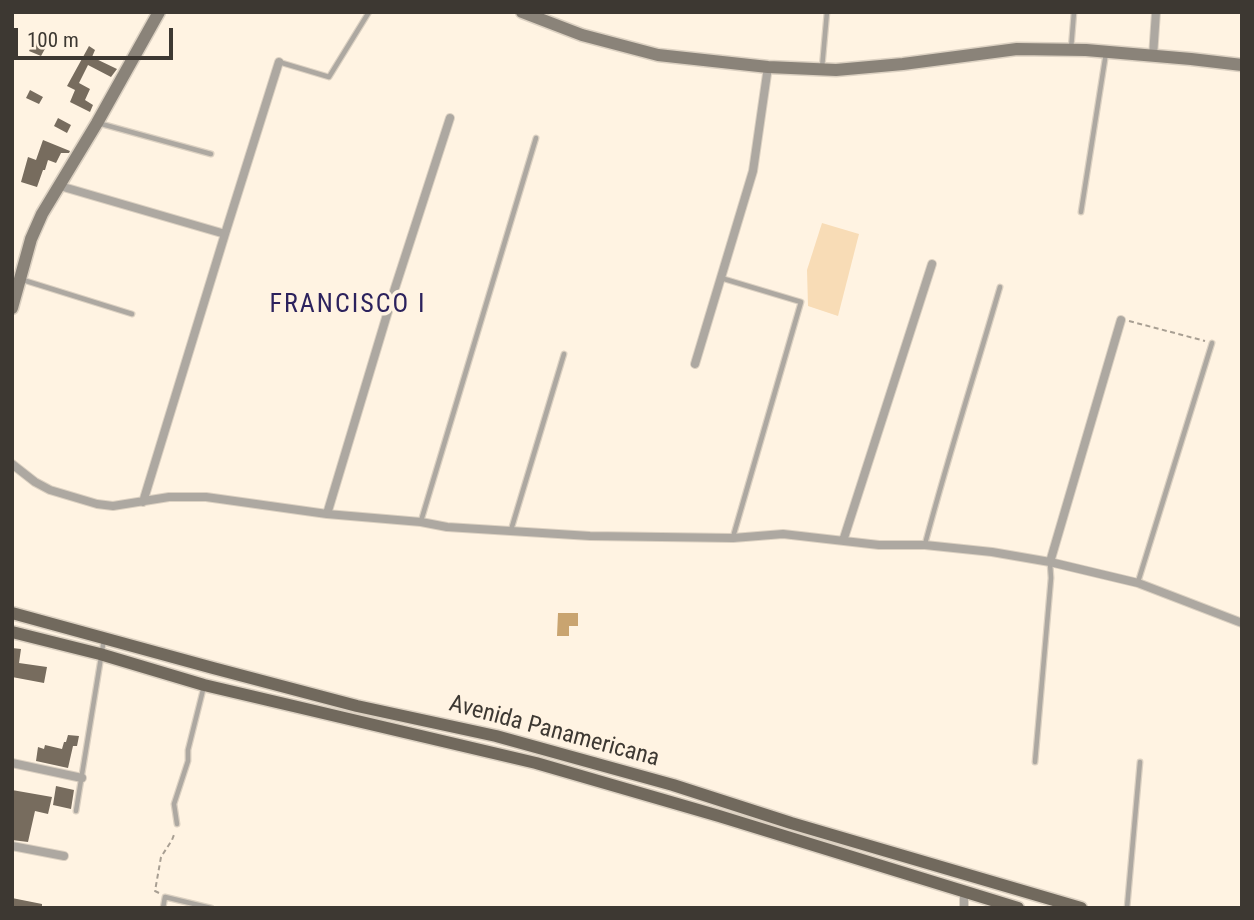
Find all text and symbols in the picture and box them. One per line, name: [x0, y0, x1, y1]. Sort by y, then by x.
scale bar: [18, 14, 177, 58]
text: 100 m: [27, 28, 79, 52]
district label: FRANCISCO I: [271, 289, 425, 321]
street label: Avenida Panamericana: [446, 690, 662, 774]

